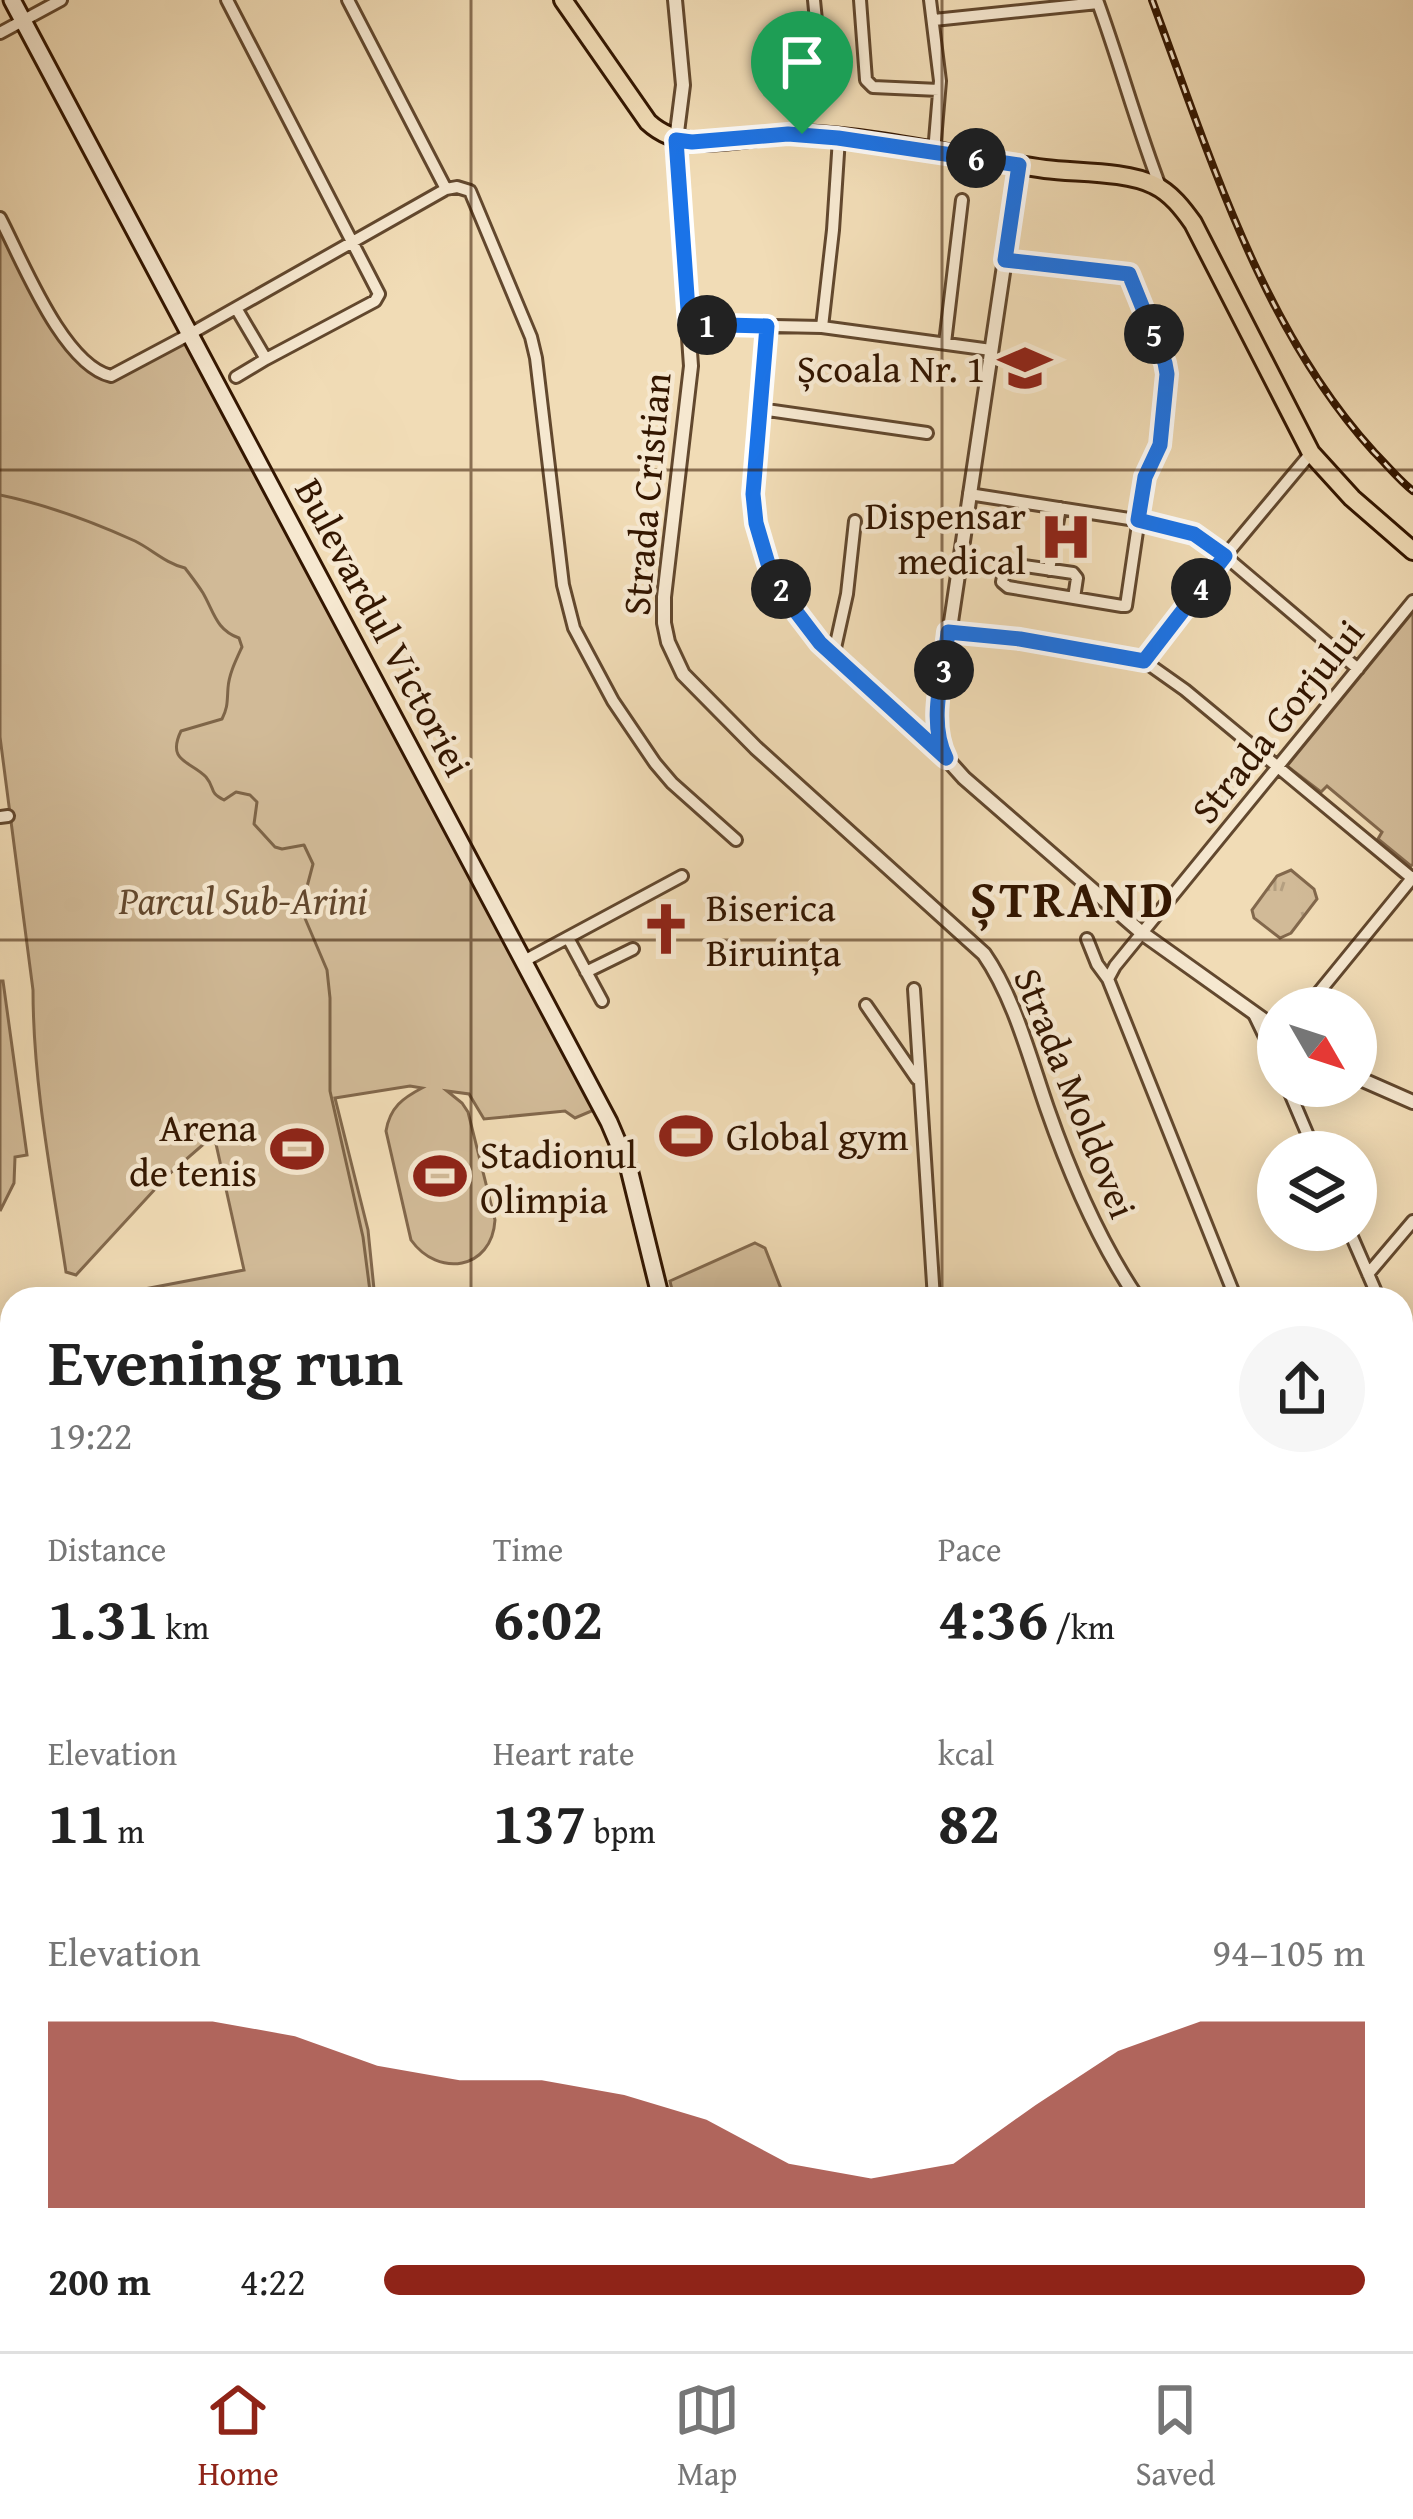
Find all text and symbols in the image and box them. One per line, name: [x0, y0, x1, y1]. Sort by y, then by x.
pin: [751, 11, 853, 134]
icon: arrive: [769, 29, 835, 95]
pin: 6: [946, 128, 1006, 188]
text: 6: [967, 134, 985, 182]
pin: 1: [677, 295, 737, 355]
text: 1: [698, 301, 716, 349]
pin: 5: [1124, 304, 1184, 364]
text: 5: [1145, 310, 1163, 358]
place label: Școala Nr. 1: [797, 339, 985, 396]
school or university icon: Școala Nr. 1: [996, 339, 1054, 397]
street label: Strada Cristian: [606, 370, 685, 618]
street label: Bulevardul Victoriei: [282, 468, 487, 786]
place label: Dispensar medical: [865, 486, 1026, 588]
hospital icon: Dispensar medical: [1037, 508, 1095, 566]
pin: 4: [1171, 558, 1231, 618]
pin: 2: [751, 559, 811, 619]
text: 4: [1192, 564, 1210, 612]
text: 2: [772, 565, 790, 613]
street label: Strada Gorjului: [1176, 606, 1377, 835]
pin: 3: [914, 640, 974, 700]
text: 3: [935, 646, 953, 694]
district label: ȘTRAND: [970, 861, 1176, 936]
park label: Parcul Sub-Arini: [118, 871, 367, 928]
place label: Biserica Biruința: [706, 878, 842, 980]
church icon: Biserica Biruința: [637, 900, 695, 958]
street label: Strada Moldovei: [1000, 959, 1153, 1226]
north arrow: [1257, 987, 1377, 1107]
map controls: [1257, 987, 1377, 1251]
place label: Arena de tenis: [129, 1098, 258, 1200]
sports icon: Global gym: [657, 1107, 715, 1165]
place label: Global gym: [726, 1107, 909, 1164]
sports icon: Arena de tenis: [268, 1120, 326, 1178]
place label: Stadionul Olimpia: [480, 1125, 637, 1227]
button: layers: [1257, 1131, 1377, 1251]
sports icon: Stadionul Olimpia: [411, 1147, 469, 1205]
text: Evening run: [48, 1312, 403, 1409]
button: share: [1239, 1326, 1365, 1452]
text: 19:22: [48, 1406, 133, 1463]
text: Distance: [48, 1525, 166, 1573]
text: Time: [493, 1525, 563, 1573]
text: Pace: [938, 1525, 1001, 1573]
text: 1.31: [48, 1573, 158, 1661]
text: 6:02: [493, 1573, 603, 1661]
text: 4:36: [938, 1573, 1048, 1661]
text: km: [158, 1603, 209, 1651]
text: /km: [1048, 1603, 1115, 1651]
text: Elevation: [48, 1729, 177, 1777]
text: Heart rate: [493, 1729, 635, 1777]
text: kcal: [938, 1729, 994, 1777]
text: 11: [48, 1777, 110, 1865]
text: 137: [493, 1777, 586, 1865]
text: 82: [938, 1777, 1000, 1865]
text: m: [110, 1807, 144, 1855]
text: bpm: [586, 1807, 655, 1855]
text: Elevation: [48, 1923, 201, 1980]
text: 94–105 m: [1212, 1923, 1365, 1980]
text: 200 m: [48, 2252, 151, 2309]
text: 4:22: [240, 2252, 306, 2309]
tab: Home: [198, 2377, 279, 2497]
tab: Map: [674, 2377, 740, 2497]
tab: Saved: [1135, 2377, 1215, 2497]

